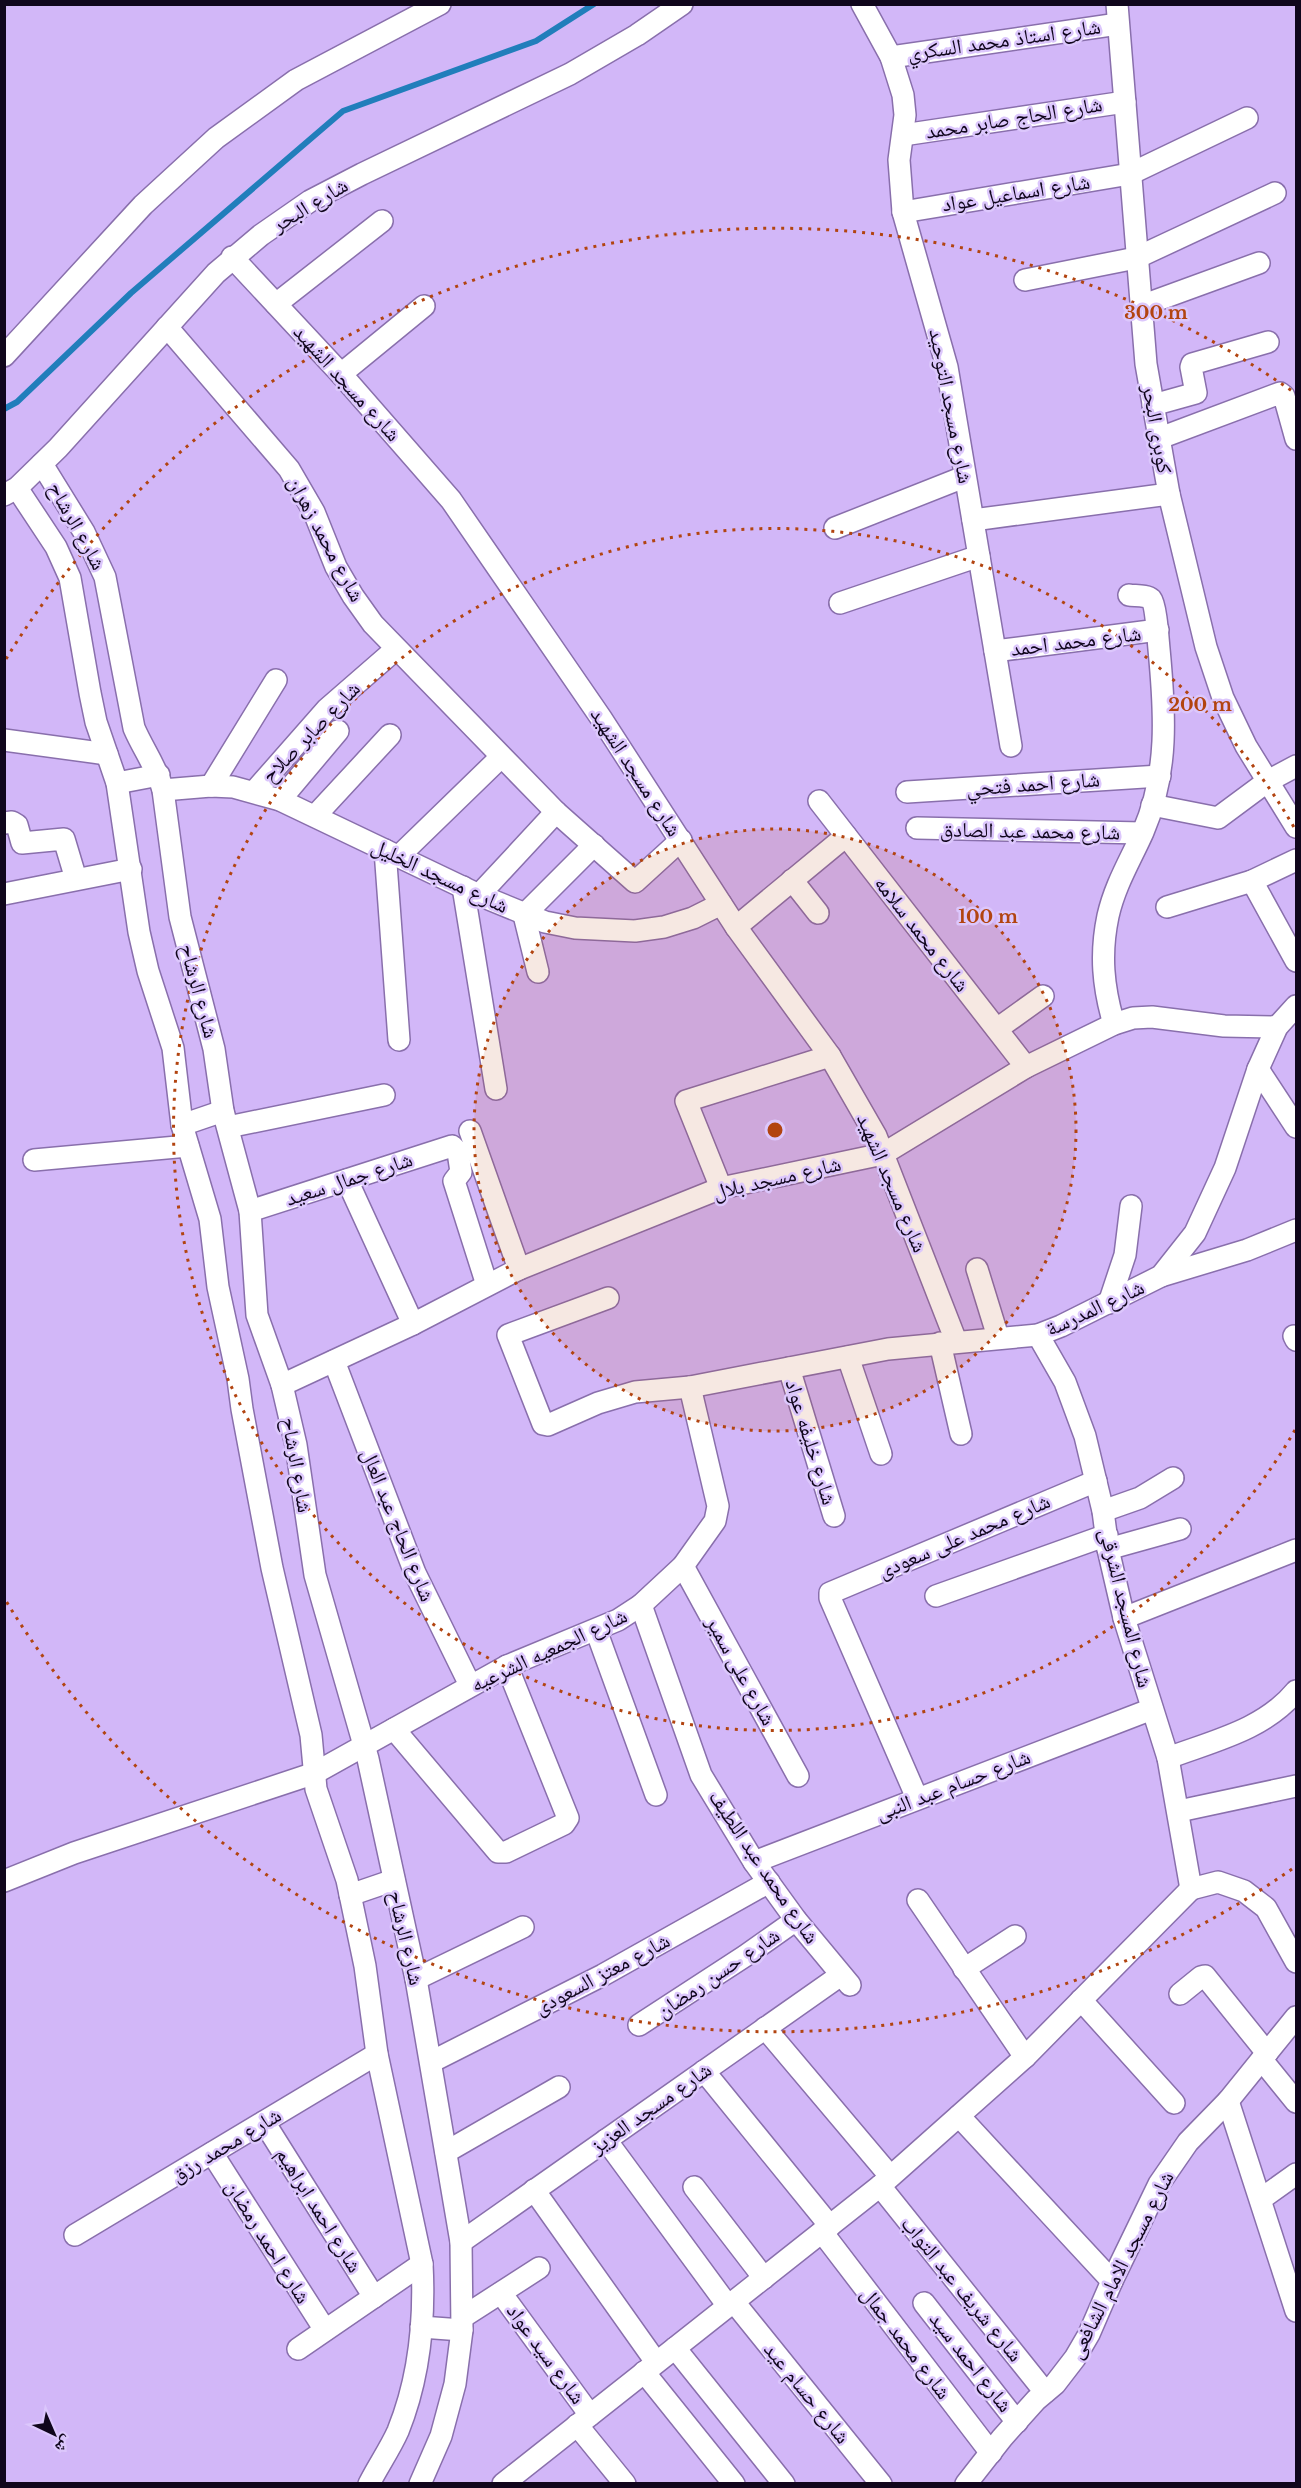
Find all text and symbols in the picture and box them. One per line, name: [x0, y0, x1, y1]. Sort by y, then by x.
street label: شارع استاذ محمد السكري: [906, 14, 1103, 70]
street label: شارع الحاج صابر محمد: [924, 91, 1104, 145]
street label: شارع اسماعيل عواد: [940, 168, 1092, 218]
street label: شارع البحر: [266, 172, 353, 238]
text: 300 m: [1124, 302, 1188, 324]
street label: شارع مسجد الشهيد: [288, 319, 406, 447]
street label: شارع مسجد التوحيد: [923, 326, 979, 486]
street label: كوبرى البحر: [1136, 382, 1178, 476]
street label: شارع محمد زهران: [282, 472, 370, 606]
street label: شارع الرشاح: [42, 478, 112, 574]
street label: شارع محمد احمد: [1009, 620, 1143, 662]
street label: شارع صابر صلاح: [256, 676, 366, 788]
text: 200 m: [1168, 694, 1232, 716]
street label: شارع مسجد الشهيد: [585, 703, 687, 841]
street label: شارع احمد فتحي: [965, 766, 1101, 805]
street label: شارع محمد عبد الصادق: [940, 816, 1120, 846]
street label: شارع مسجد الخليل: [367, 833, 513, 919]
street label: شارع محمد سلامه: [869, 871, 975, 997]
text: 100 m: [958, 906, 1018, 928]
street label: شارع الرشاح: [174, 941, 224, 1041]
street label: شارع مسجد الشهيد: [851, 1110, 933, 1256]
centre of rings: [765, 1120, 785, 1140]
street label: شارع جمال سعيد: [282, 1146, 416, 1212]
street label: شارع مسجد بلال: [710, 1151, 844, 1205]
street label: شارع المدرسة: [1042, 1274, 1148, 1342]
street label: شارع خليفه عواد: [780, 1376, 842, 1508]
street label: شارع الرشاح: [276, 1415, 318, 1515]
street label: شارع الحاج عبد العال: [355, 1445, 441, 1605]
street label: شارع محمد على سعودى: [874, 1488, 1054, 1584]
street label: شارع المسجد الشرقى: [1094, 1526, 1158, 1690]
street label: شارع الجمعيه الشرعيه: [467, 1602, 631, 1698]
street label: شارع على سمير: [700, 1611, 782, 1730]
street label: شارع حسام عبد النبى: [872, 1744, 1034, 1827]
street label: شارع محمد عبد اللطيف: [703, 1785, 825, 1949]
street label: شارع الرشاح: [382, 1888, 430, 1988]
street label: شارع حسن رمضان: [651, 1922, 785, 2024]
street label: شارع معتز السعودى: [530, 1927, 674, 2021]
street label: شارع مسجد العزيز: [585, 2057, 717, 2160]
street label: شارع محمد رزق: [166, 2102, 286, 2188]
street label: شارع احمد ابراهيم: [269, 2143, 368, 2278]
street label: شارع مسجد الامام الشافعى: [1062, 2167, 1180, 2364]
street label: شارع احمد رمضان: [220, 2175, 316, 2309]
street label: شارع شريف عبد التواب: [895, 2211, 1029, 2367]
street label: شارع محمد جمال: [855, 2282, 957, 2404]
street label: شارع سيد عواد: [501, 2299, 591, 2409]
street label: شارع احمد سيد: [924, 2307, 1018, 2417]
street label: شارع حسام عيد: [757, 2337, 856, 2450]
north arrow: [24, 2404, 84, 2464]
text: ش: [51, 2432, 77, 2458]

